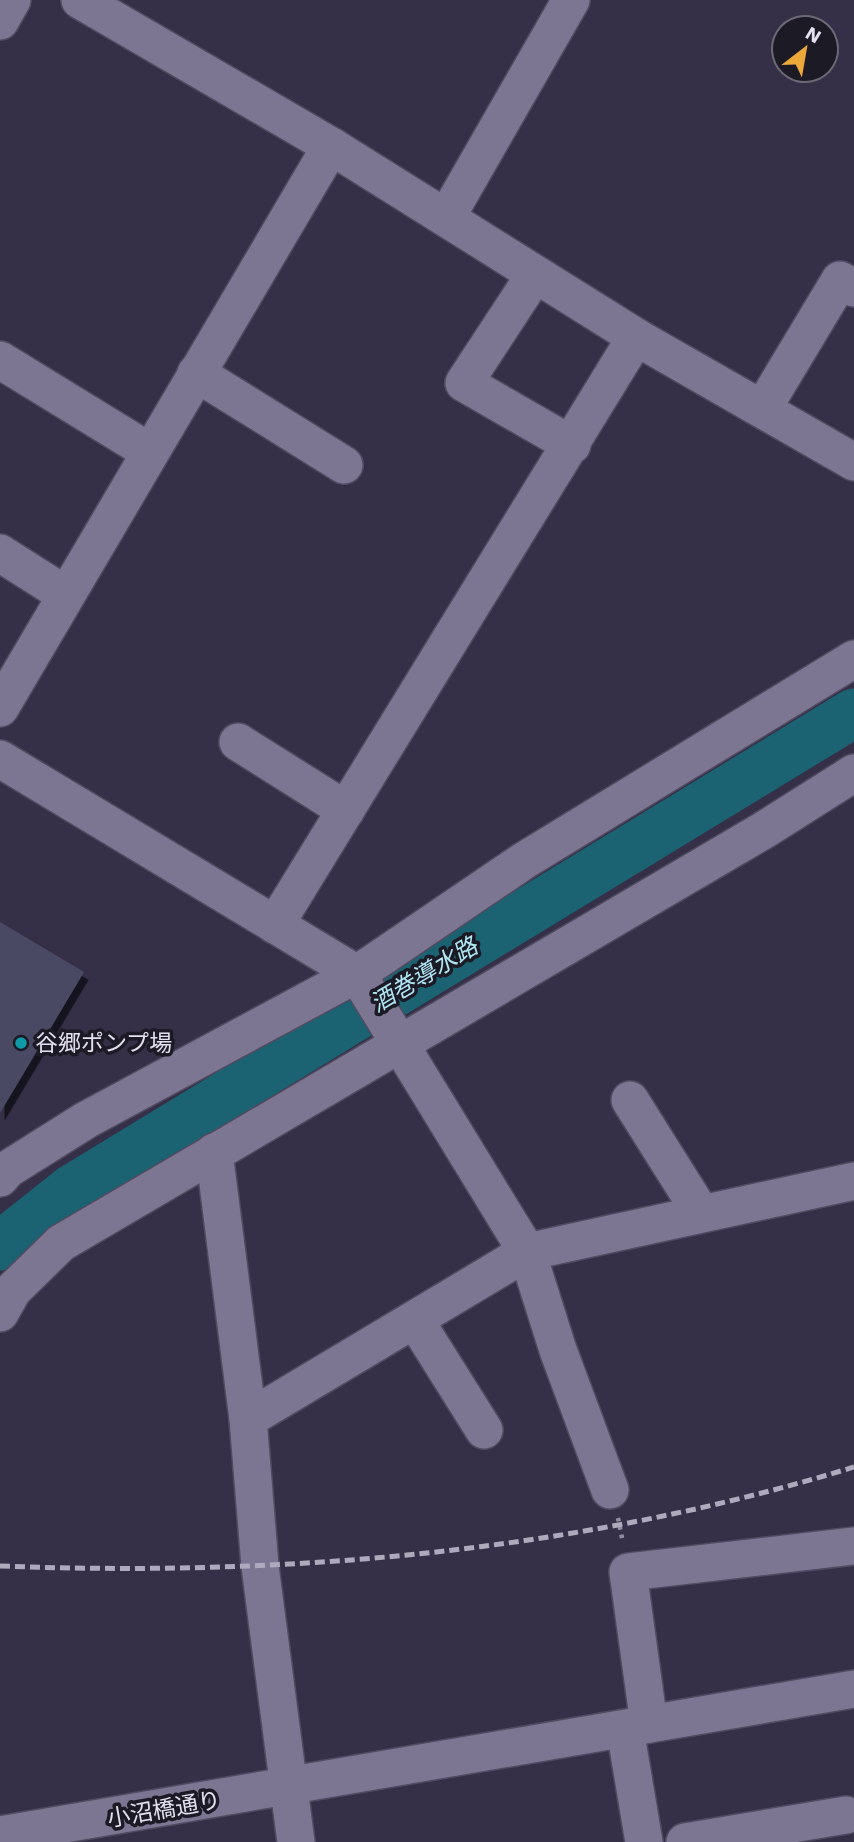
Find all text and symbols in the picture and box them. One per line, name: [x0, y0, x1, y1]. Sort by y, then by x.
north arrow: [770, 14, 840, 84]
text: N: [802, 21, 825, 48]
water label: 酒巻導水路: [365, 931, 484, 1018]
place label: 谷郷ポンプ場: [35, 1030, 172, 1057]
marker: 谷郷ポンプ場: [13, 1035, 29, 1051]
street label: 小沼橋通り: [105, 1786, 223, 1833]

